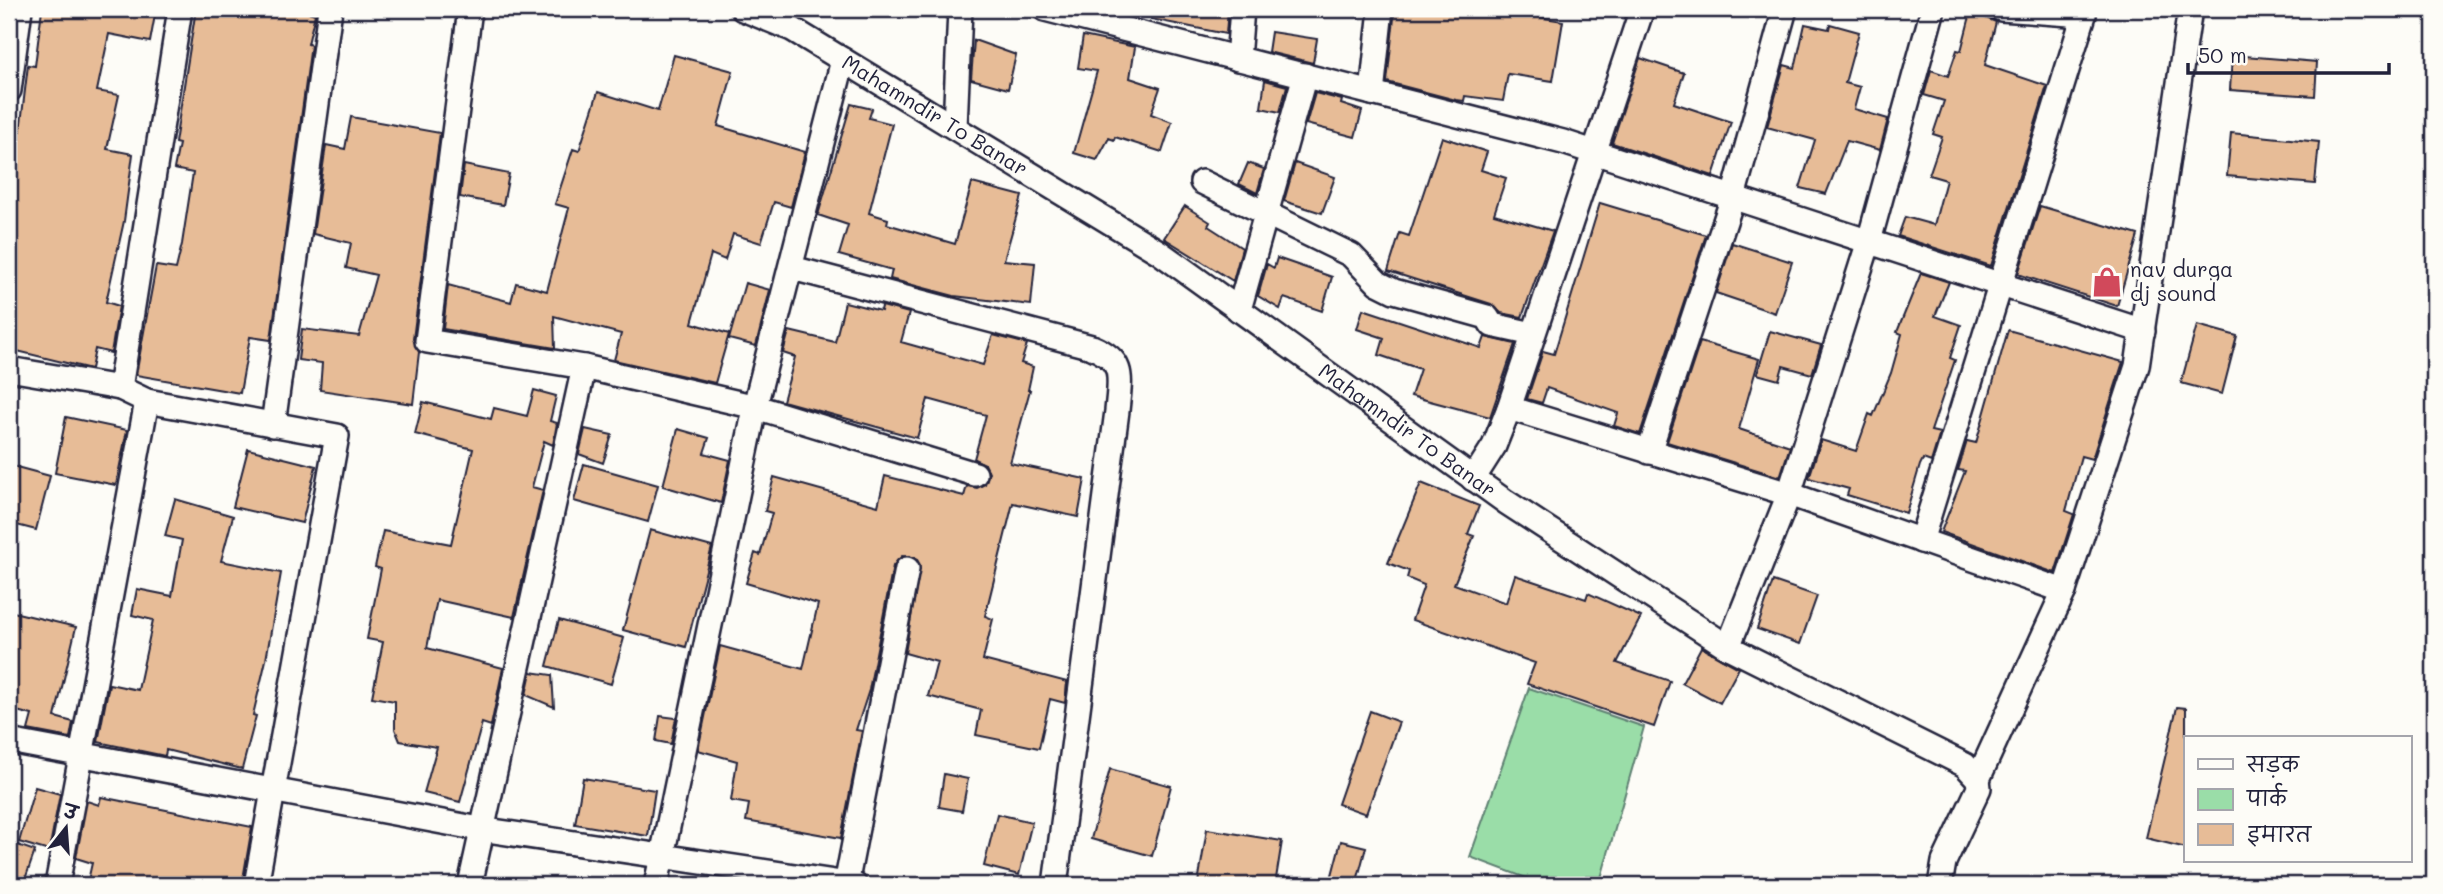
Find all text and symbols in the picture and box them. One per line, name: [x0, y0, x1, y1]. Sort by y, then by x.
scale bar: [2188, 32, 2389, 76]
text: 50 m: [2198, 41, 2247, 68]
street label: Mahamndir To Banar: [838, 48, 1033, 181]
place label: nav durga dj sound: [2130, 255, 2233, 306]
shop icon: nav durga dj sound: [2090, 265, 2124, 299]
street label: Mahamndir To Banar: [1314, 356, 1502, 503]
legend: [2184, 736, 2412, 862]
text: सड़क: [2246, 750, 2300, 778]
text: पार्क: [2246, 782, 2288, 811]
north arrow: [32, 792, 102, 862]
text: उ: [59, 797, 83, 826]
text: इमारत: [2247, 820, 2313, 847]

